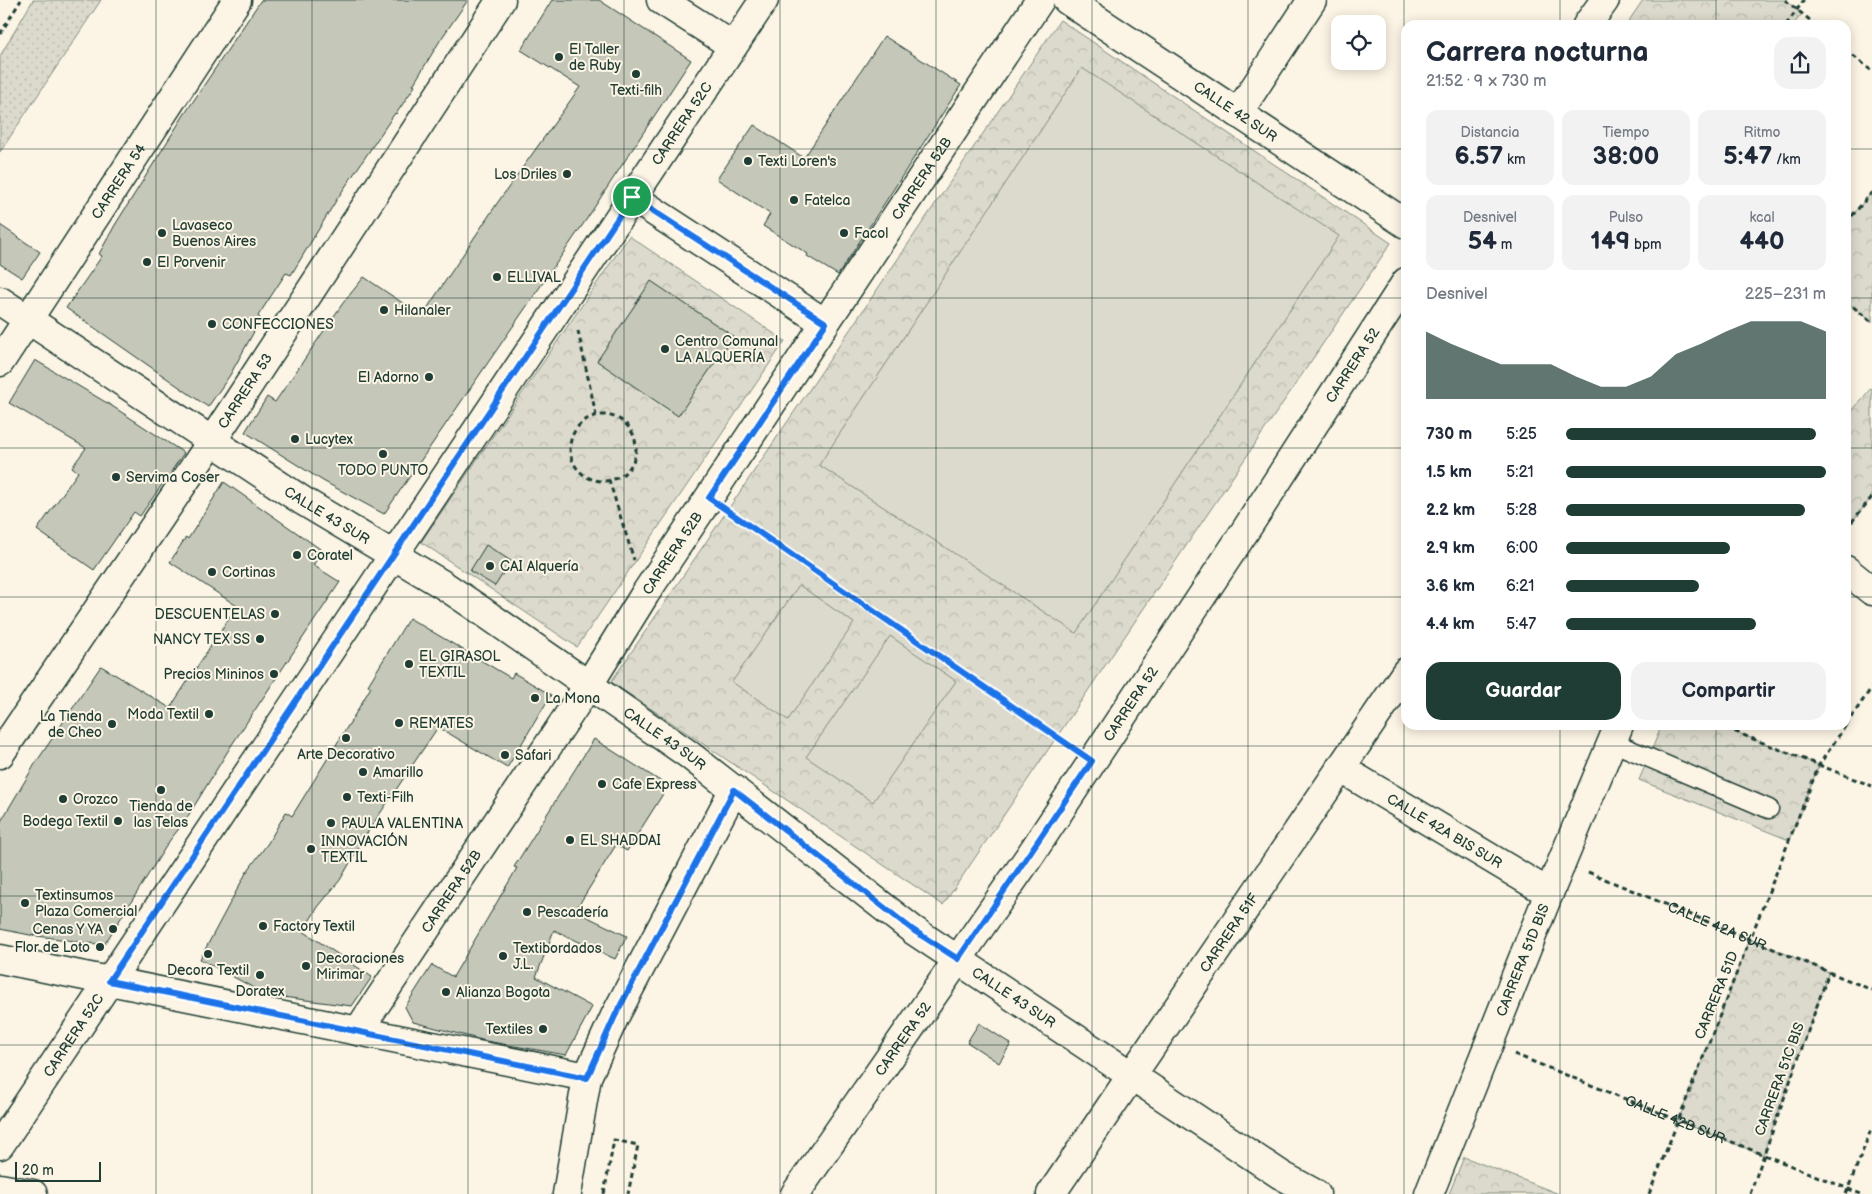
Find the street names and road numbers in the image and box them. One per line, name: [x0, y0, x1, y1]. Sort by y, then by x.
street label: CALLE 42 SUR: [1190, 78, 1280, 146]
street label: CARRERA 52C: [648, 79, 716, 169]
street label: CARRERA 52B: [888, 134, 956, 223]
street label: CARRERA 54: [88, 140, 150, 222]
street label: CARRERA 52: [1322, 324, 1384, 406]
street label: CARRERA 53: [214, 350, 276, 432]
street label: CALLE 43 SUR: [281, 483, 373, 548]
street label: CARRERA 52B: [639, 508, 706, 598]
street label: CARRERA 52: [1100, 663, 1162, 745]
street label: CALLE 43 SUR: [620, 704, 709, 774]
street label: CALLE 42A BIS SUR: [1384, 790, 1505, 872]
street label: CARRERA 52B: [418, 847, 486, 936]
street label: CARRERA 51F: [1196, 890, 1262, 976]
street label: CALLE 42A SUR: [1665, 898, 1769, 954]
street label: CARRERA 51D BIS: [1493, 901, 1553, 1019]
street label: CARRERA 51D: [1691, 949, 1742, 1042]
street label: CALLE 43 SUR: [969, 964, 1059, 1032]
street label: CARRERA 52C: [40, 991, 107, 1080]
street label: CARRERA 52: [872, 998, 935, 1079]
street label: CARRERA 51C BIS: [1751, 1020, 1808, 1138]
street label: CALLE 42B SUR: [1623, 1092, 1728, 1147]

